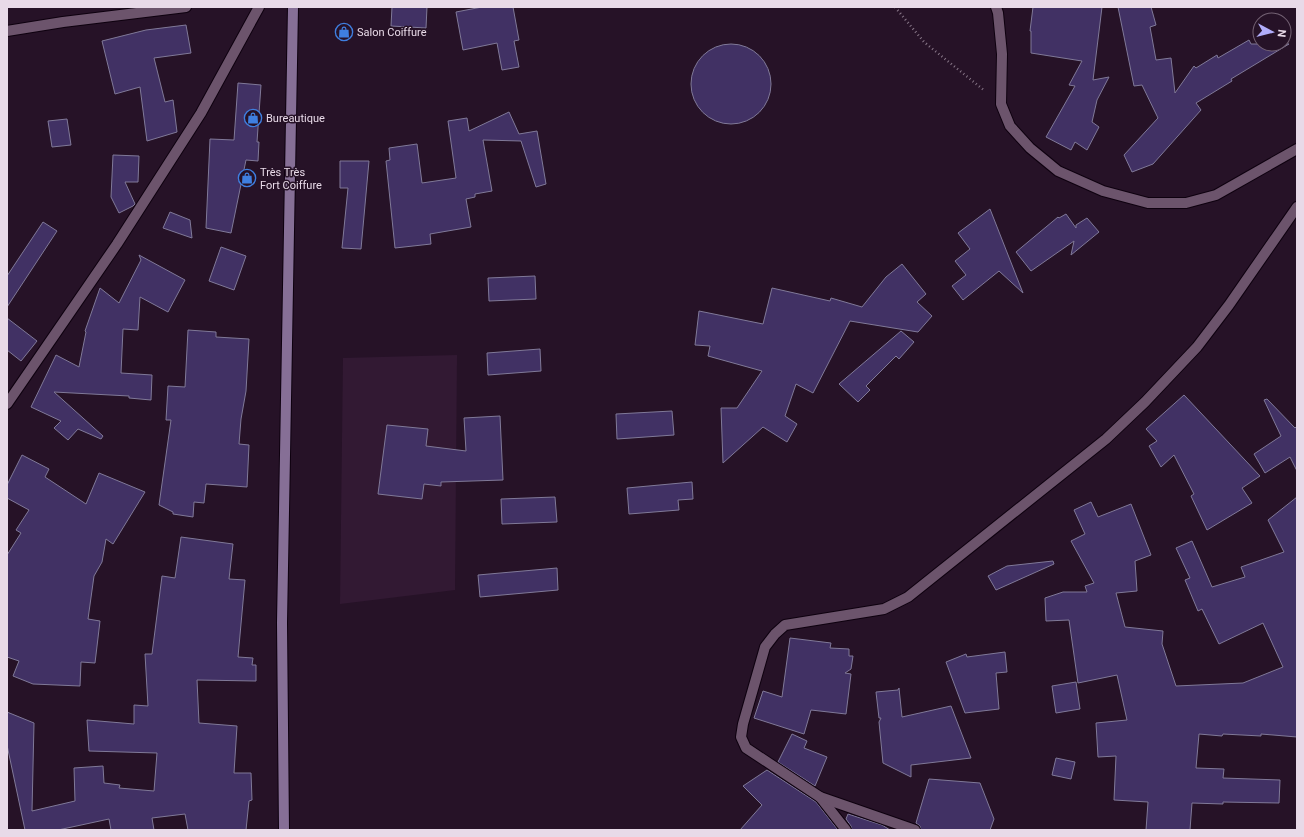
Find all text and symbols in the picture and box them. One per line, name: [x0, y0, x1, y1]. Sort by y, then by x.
north arrow: [1252, 12, 1292, 52]
shop icon: Salon Coiffure: [334, 22, 354, 42]
place label: Salon Coiffure: [357, 26, 427, 39]
text: N: [1274, 29, 1288, 38]
shop icon: Bureautique: [243, 108, 263, 128]
place label: Bureautique: [266, 112, 325, 125]
place label: Très Très Fort Coiffure: [260, 166, 322, 192]
shop icon: Très Très Fort Coiffure: [237, 168, 257, 188]

